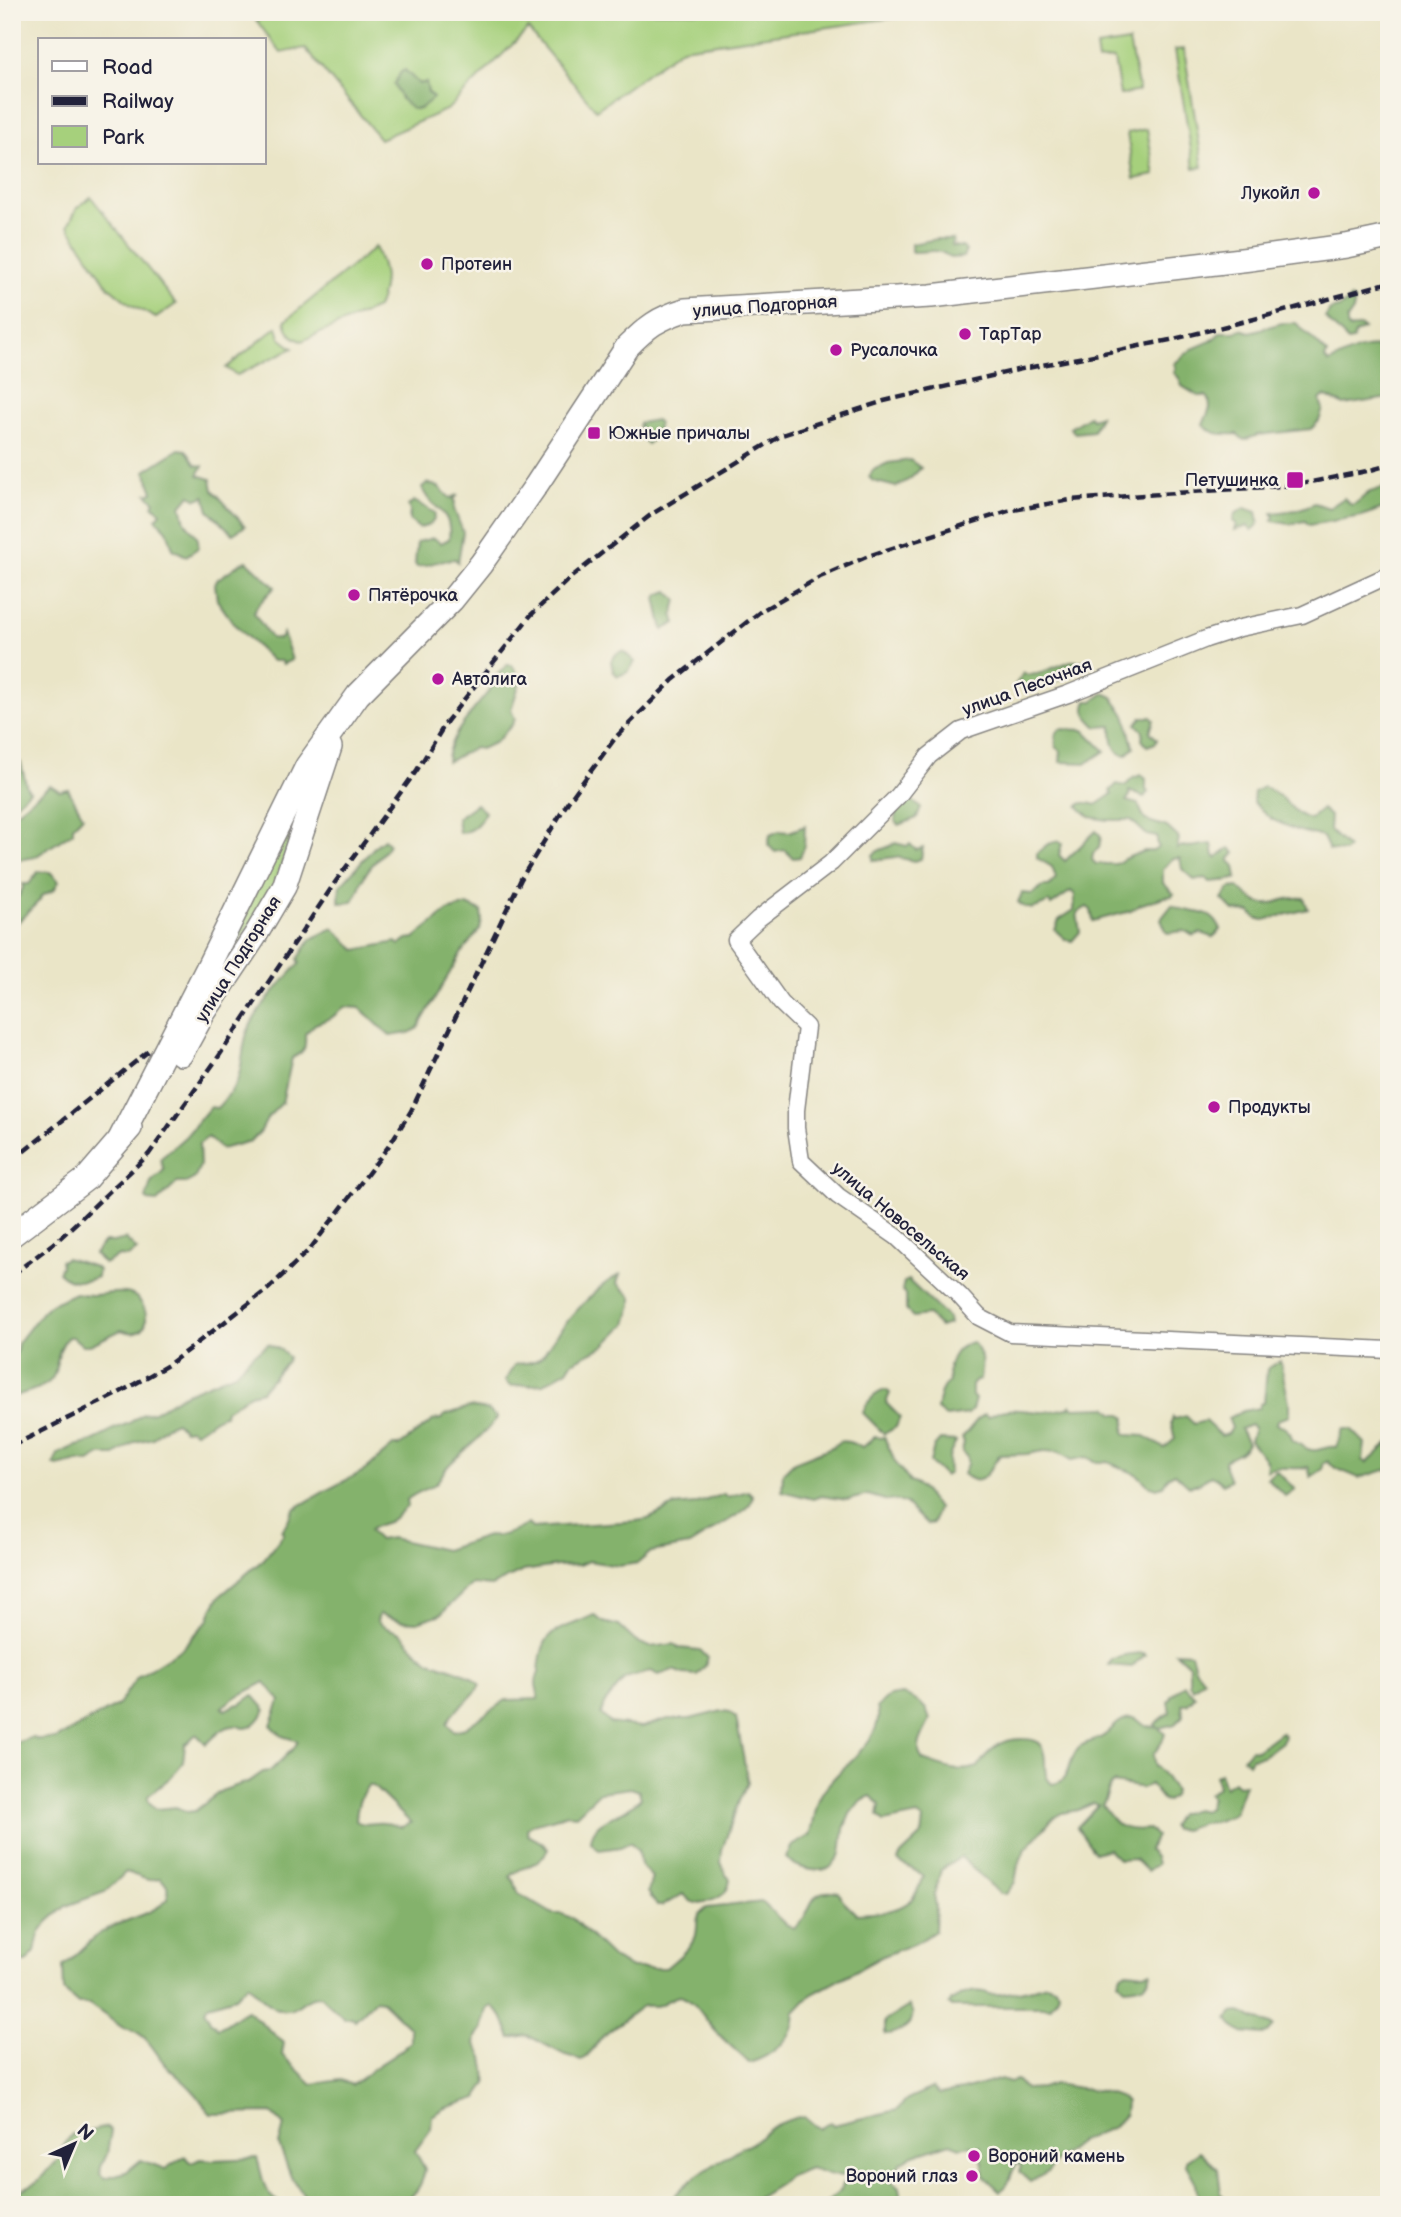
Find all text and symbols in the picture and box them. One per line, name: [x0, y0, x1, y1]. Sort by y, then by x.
legend: [38, 38, 266, 164]
text: Road: [102, 55, 153, 80]
text: Railway: [102, 89, 174, 114]
text: Park: [102, 125, 145, 150]
place label: Лукойл: [1240, 183, 1300, 204]
marker: Лукойл: [1306, 185, 1322, 201]
place label: Протеин: [441, 254, 512, 275]
marker: Протеин: [419, 256, 435, 272]
street label: улица Подгорная: [692, 291, 838, 322]
place label: ТарТар: [979, 324, 1042, 345]
marker: ТарТар: [957, 326, 973, 342]
place label: Русалочка: [850, 340, 938, 361]
marker: Русалочка: [828, 342, 844, 358]
place label: Южные причалы: [608, 423, 750, 444]
marker: Южные причалы: [586, 425, 602, 441]
place label: Петушинка: [1185, 470, 1279, 491]
marker: Петушинка: [1285, 470, 1305, 490]
place label: Пятёрочка: [368, 585, 459, 606]
marker: Пятёрочка: [346, 587, 362, 603]
street label: улица Песочная: [959, 654, 1095, 721]
place label: Автолига: [451, 669, 527, 690]
marker: Автолига: [430, 671, 446, 687]
street label: улица Подгорная: [191, 892, 286, 1026]
place label: Продукты: [1228, 1097, 1311, 1118]
marker: Продукты: [1206, 1099, 1222, 1115]
street label: улица Новосельская: [828, 1158, 974, 1285]
north arrow: [38, 2108, 108, 2178]
text: N: [72, 2120, 98, 2146]
place label: Вороний камень: [988, 2146, 1125, 2167]
marker: Вороний камень: [966, 2148, 982, 2164]
place label: Вороний глаз: [846, 2166, 958, 2187]
marker: Вороний глаз: [964, 2168, 980, 2184]

